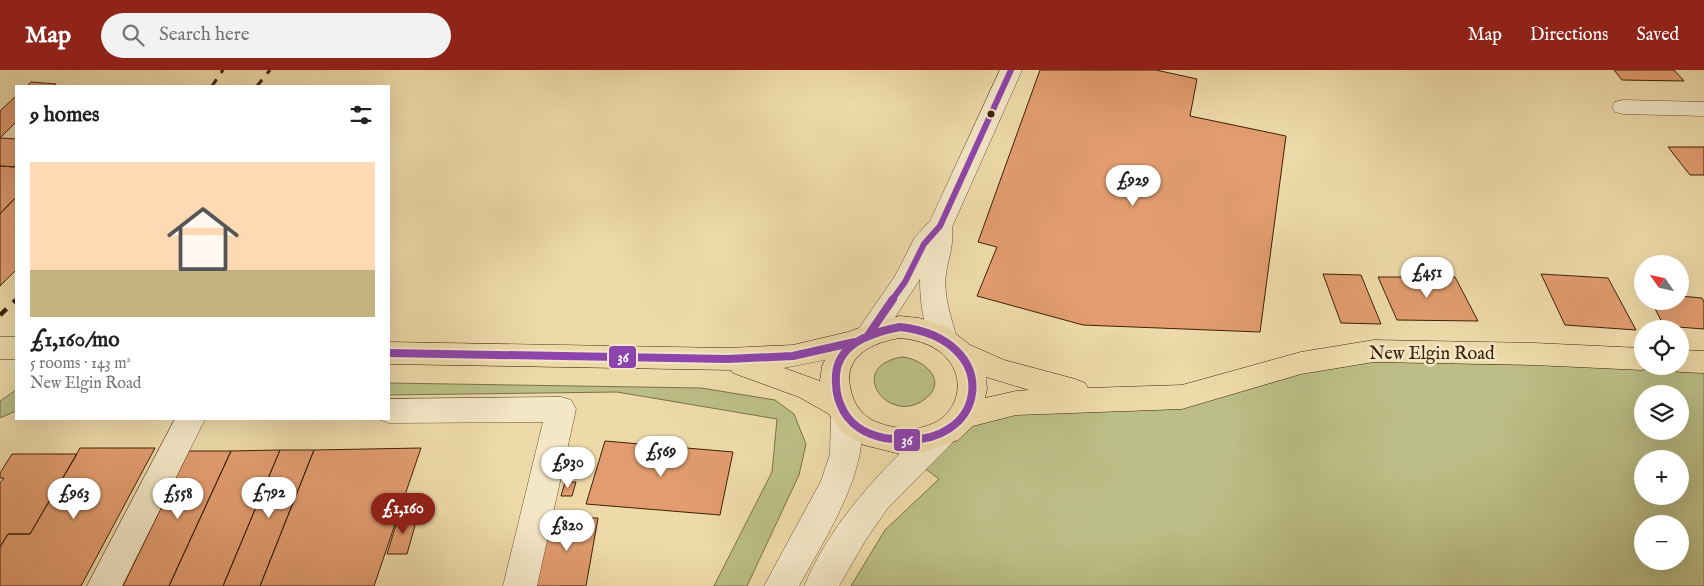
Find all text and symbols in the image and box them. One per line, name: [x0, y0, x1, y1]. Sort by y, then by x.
search box: [101, 13, 451, 58]
text: Map: [25, 20, 71, 51]
icon: search: [119, 21, 147, 49]
text: Search here: [159, 23, 250, 47]
text: Map: [1468, 24, 1502, 47]
text: Directions: [1530, 24, 1608, 47]
text: Saved: [1636, 24, 1679, 47]
icon: filters: [347, 101, 375, 129]
text: 9 homes: [30, 102, 99, 129]
unlabelled marker: [986, 109, 996, 119]
pin: £929: [1103, 164, 1163, 207]
text: £929: [1117, 171, 1149, 191]
icon: home: [158, 194, 248, 284]
north arrow: [1634, 255, 1689, 310]
map controls: [1634, 255, 1689, 570]
pin: £451: [1397, 256, 1457, 299]
text: £451: [1412, 263, 1442, 283]
button: locate: [1634, 320, 1689, 375]
text: £1,160/mo: [30, 327, 120, 354]
street label: New Elgin Road: [1369, 343, 1495, 366]
line badge: 36: [608, 345, 637, 369]
text: 36: [617, 349, 630, 367]
text: 5 rooms · 143 m²: [30, 354, 131, 374]
text: New Elgin Road: [30, 374, 141, 394]
button: layers: [1634, 385, 1689, 440]
line badge: 36: [893, 428, 921, 452]
text: 36: [901, 432, 914, 450]
pin: £569: [631, 436, 691, 478]
text: £569: [646, 442, 676, 462]
pin: £930: [538, 446, 598, 489]
button: +: [1634, 450, 1689, 505]
text: £930: [552, 453, 584, 473]
pin: £792: [239, 476, 299, 519]
pin: £963: [44, 478, 104, 520]
pin: £558: [148, 478, 208, 520]
text: £792: [252, 483, 286, 503]
text: £963: [59, 484, 89, 504]
text: £558: [164, 484, 192, 504]
pin: £1,160: [362, 492, 444, 535]
text: £1,160: [382, 499, 424, 519]
pin: £820: [537, 510, 597, 552]
button: −: [1634, 515, 1689, 570]
text: £820: [551, 516, 583, 536]

